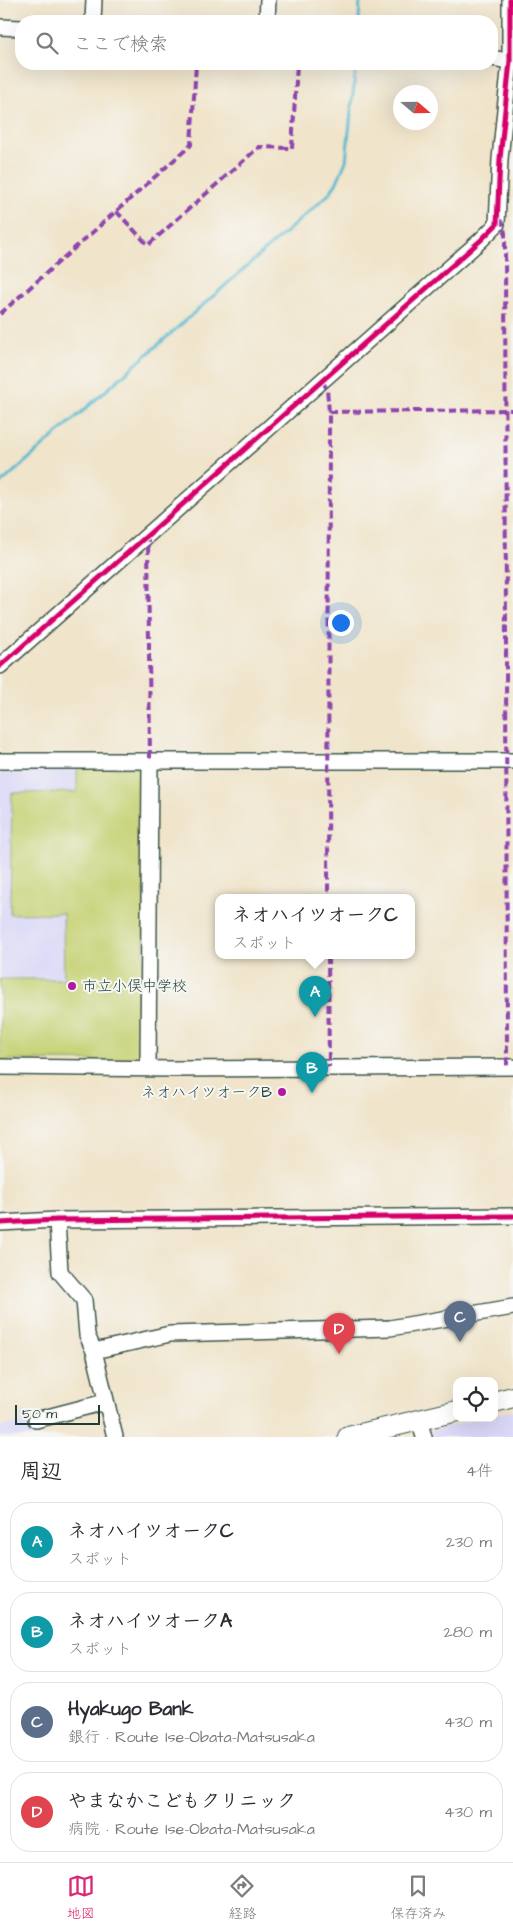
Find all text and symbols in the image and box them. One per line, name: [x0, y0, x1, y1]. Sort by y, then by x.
search box: [15, 15, 498, 70]
icon: search: [33, 29, 61, 57]
text: ここで検索: [73, 31, 168, 58]
north arrow: [393, 85, 438, 130]
your location: [328, 610, 354, 636]
popup: [215, 894, 415, 959]
text: ネオハイツオークC: [232, 902, 398, 929]
text: スポット: [232, 932, 296, 954]
place label: 市立小俣中学校: [82, 976, 187, 997]
pin: A: [299, 976, 331, 1017]
marker: 市立小俣中学校: [66, 980, 78, 992]
pin: B: [296, 1052, 328, 1093]
place label: ネオハイツオークB: [141, 1082, 272, 1103]
marker: ネオハイツオークB: [276, 1086, 288, 1098]
pin: C: [444, 1301, 476, 1342]
pin: D: [323, 1313, 355, 1354]
map controls: [453, 1377, 498, 1422]
button: locate: [453, 1377, 498, 1422]
scale bar: [15, 1402, 100, 1425]
text: 50 m: [22, 1404, 57, 1424]
text: 周辺: [20, 1457, 62, 1486]
text: 4件: [466, 1460, 493, 1482]
text: ネオハイツオークC: [68, 1518, 233, 1545]
text: A: [32, 1531, 42, 1553]
text: 230 m: [446, 1531, 492, 1553]
text: スポット: [68, 1548, 132, 1570]
text: ネオハイツオークA: [68, 1608, 232, 1635]
text: B: [31, 1621, 43, 1643]
text: 280 m: [444, 1621, 492, 1643]
text: スポット: [68, 1638, 132, 1660]
text: Hyakugo Bank: [68, 1696, 193, 1723]
text: C: [31, 1711, 43, 1733]
text: 430 m: [444, 1711, 492, 1733]
text: 銀行 · Route Ise-Obata-Matsusaka: [68, 1726, 315, 1748]
text: やまなかこどもクリニック: [68, 1788, 296, 1815]
text: D: [32, 1801, 42, 1823]
text: 430 m: [444, 1801, 492, 1823]
text: 病院 · Route Ise-Obata-Matsusaka: [68, 1818, 315, 1840]
tab: 地図: [67, 1872, 95, 1924]
tab: 経路: [228, 1872, 256, 1924]
tab: 保存済み: [390, 1872, 446, 1924]

